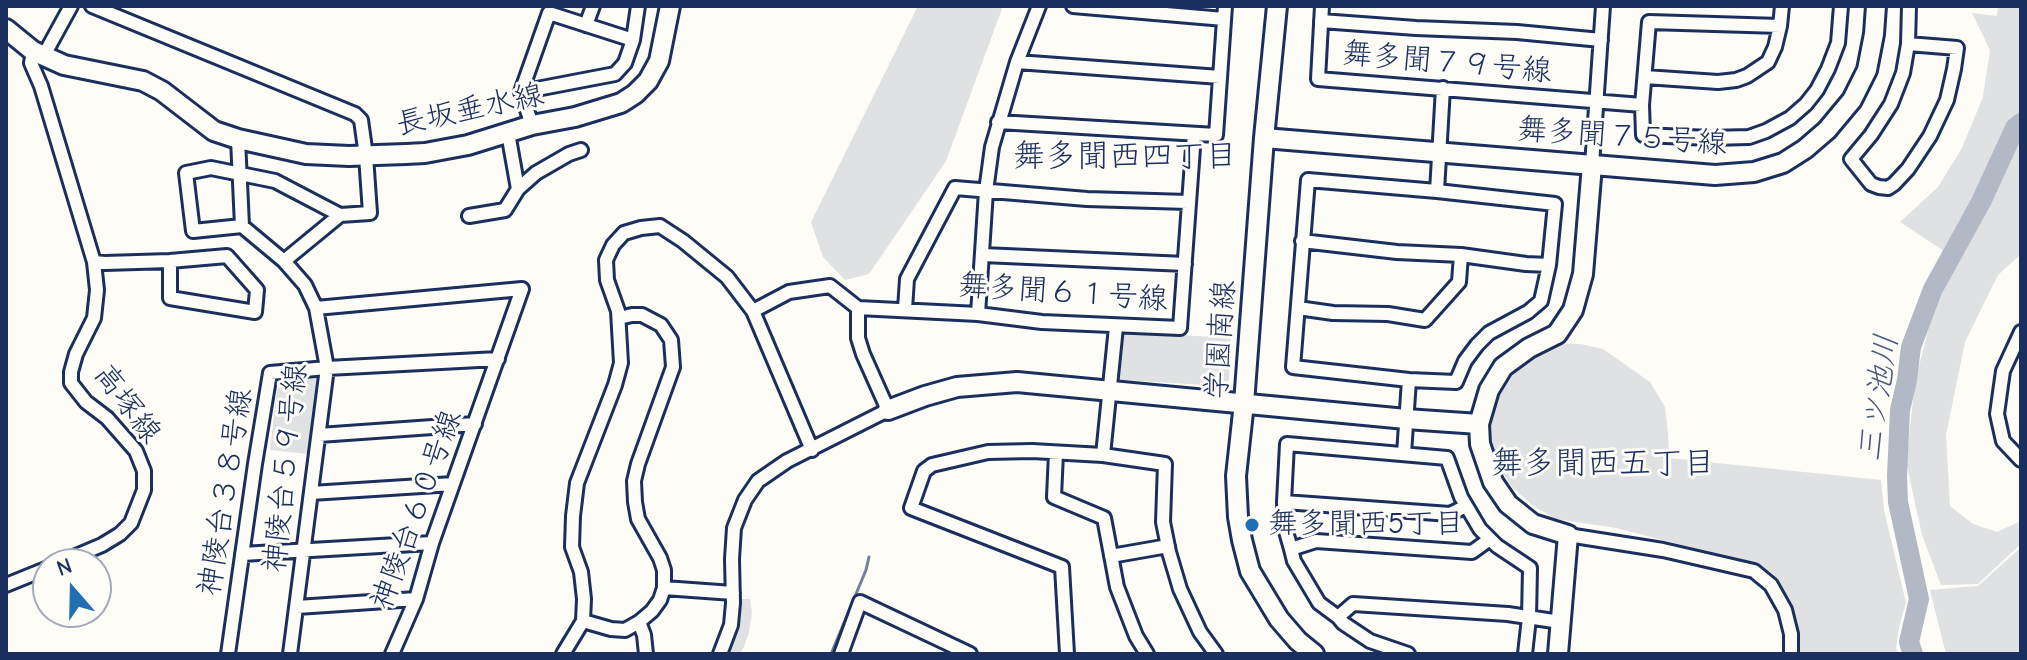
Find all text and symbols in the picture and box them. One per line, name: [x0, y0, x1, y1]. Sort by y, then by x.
street label: 舞多聞７９号線: [1341, 36, 1553, 90]
street label: 長坂垂水線: [393, 77, 547, 143]
street label: 舞多聞７５号線: [1516, 112, 1728, 162]
district label: 舞多聞西四丁目: [1013, 138, 1237, 176]
street label: 舞多聞６１号線: [957, 268, 1169, 318]
street label: 学園南線: [1199, 279, 1243, 401]
water label: 三ツ池川: [1851, 332, 1907, 464]
street label: 高塚線: [86, 357, 168, 451]
street label: 神陵台５９号線: [257, 362, 315, 574]
street label: 神陵台３８号線: [192, 385, 260, 599]
street label: 神陵台６０号線: [364, 405, 470, 615]
district label: 舞多聞西五丁目: [1491, 445, 1715, 483]
place label: 舞多聞西5丁目: [1268, 507, 1464, 543]
marker: 舞多聞西5丁目: [1243, 516, 1261, 534]
north arrow: [32, 548, 112, 628]
text: N: [53, 553, 76, 582]

